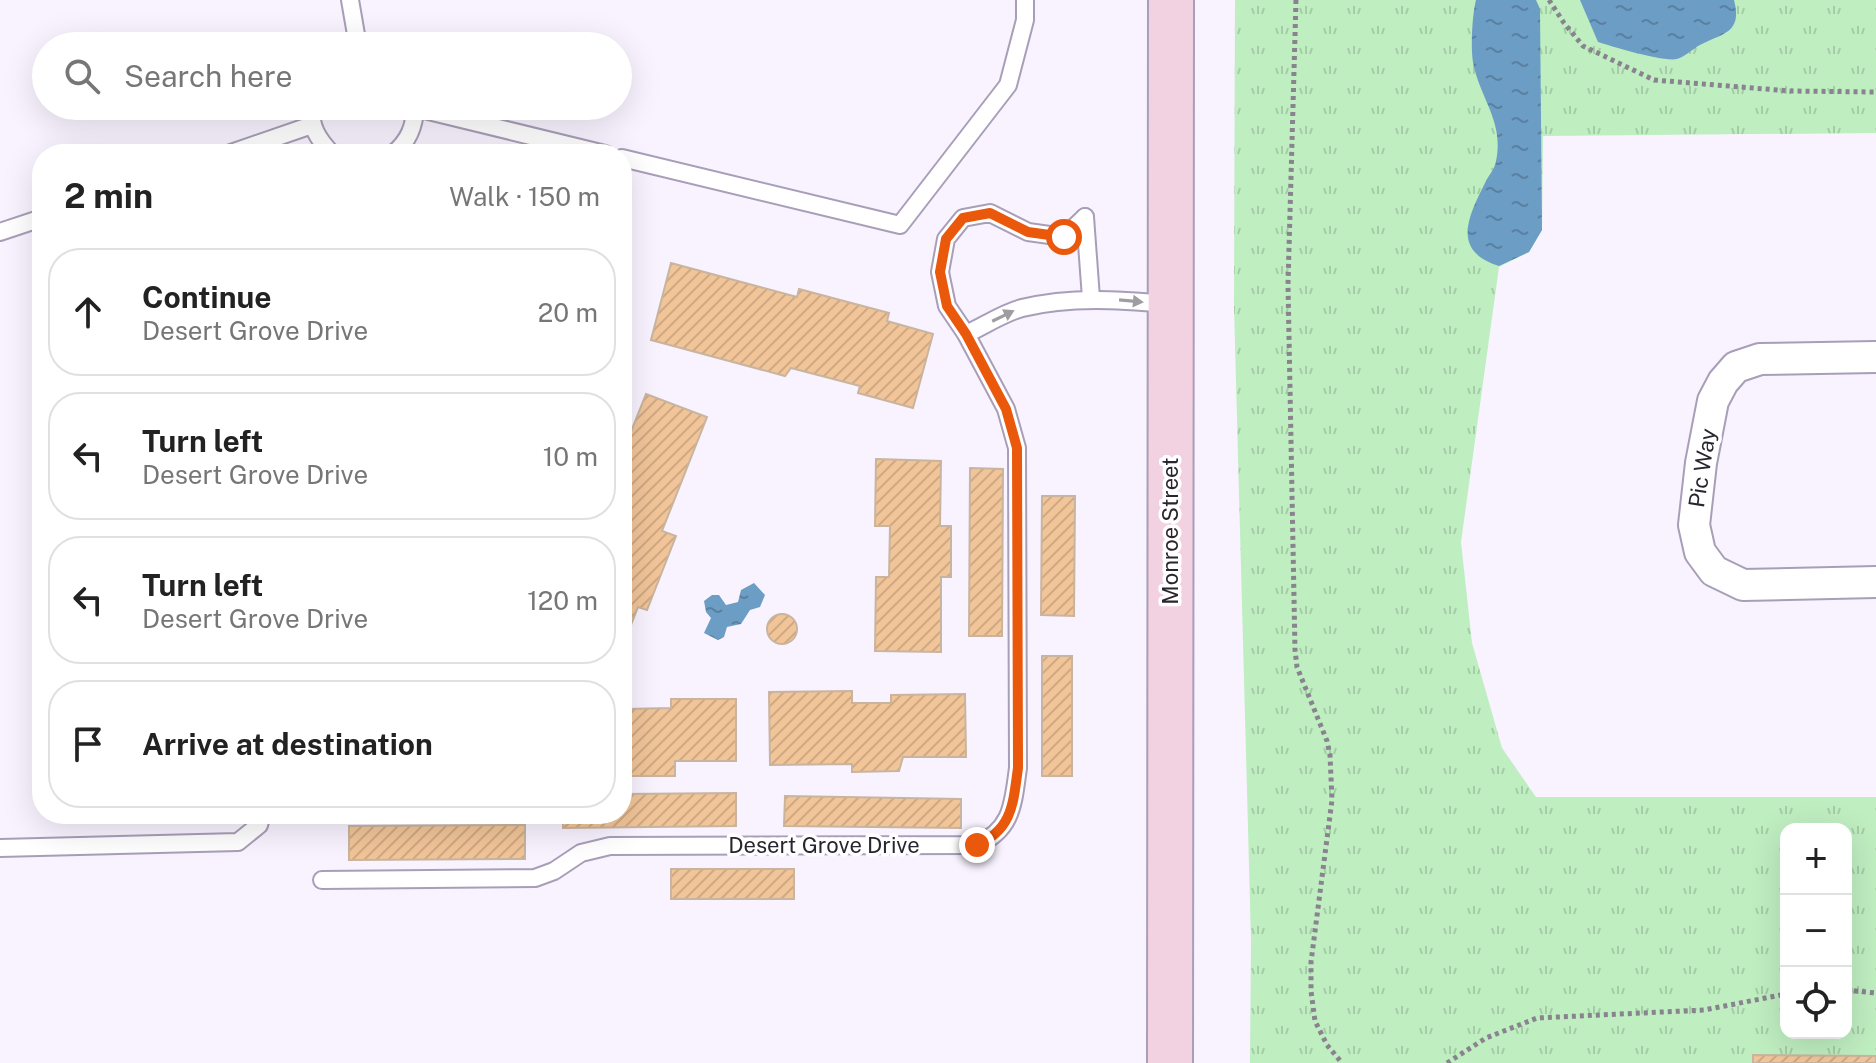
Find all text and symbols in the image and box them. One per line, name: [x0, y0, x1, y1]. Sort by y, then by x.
search box: [32, 32, 632, 120]
icon: search: [60, 54, 104, 98]
text: Search here: [124, 58, 292, 94]
text: 2 min: [64, 176, 153, 216]
text: Walk · 150 m: [449, 181, 600, 212]
route start: [1046, 219, 1082, 255]
text: Continue: [142, 279, 272, 315]
icon: ahead: [66, 290, 110, 334]
one-way arrow: [1119, 295, 1144, 308]
text: 20 m: [538, 297, 598, 328]
one-way arrow: [991, 310, 1014, 323]
text: Desert Grove Drive: [142, 315, 368, 346]
text: Turn left: [142, 423, 263, 459]
street label: Pic Way: [1683, 426, 1721, 509]
icon: left: [66, 434, 110, 478]
text: 10 m: [543, 441, 598, 472]
street label: Monroe Street: [1157, 457, 1183, 605]
text: Desert Grove Drive: [142, 459, 368, 490]
text: Turn left: [142, 567, 263, 603]
icon: left: [66, 578, 110, 622]
text: 120 m: [527, 585, 598, 616]
text: Desert Grove Drive: [142, 603, 368, 634]
icon: arrive: [66, 722, 110, 766]
text: Arrive at destination: [142, 726, 433, 762]
map controls: [1780, 823, 1852, 1039]
button: +: [1780, 823, 1852, 895]
route end: [959, 827, 995, 863]
street label: Desert Grove Drive: [728, 832, 920, 858]
button: −: [1780, 895, 1852, 967]
button: locate: [1780, 967, 1852, 1039]

